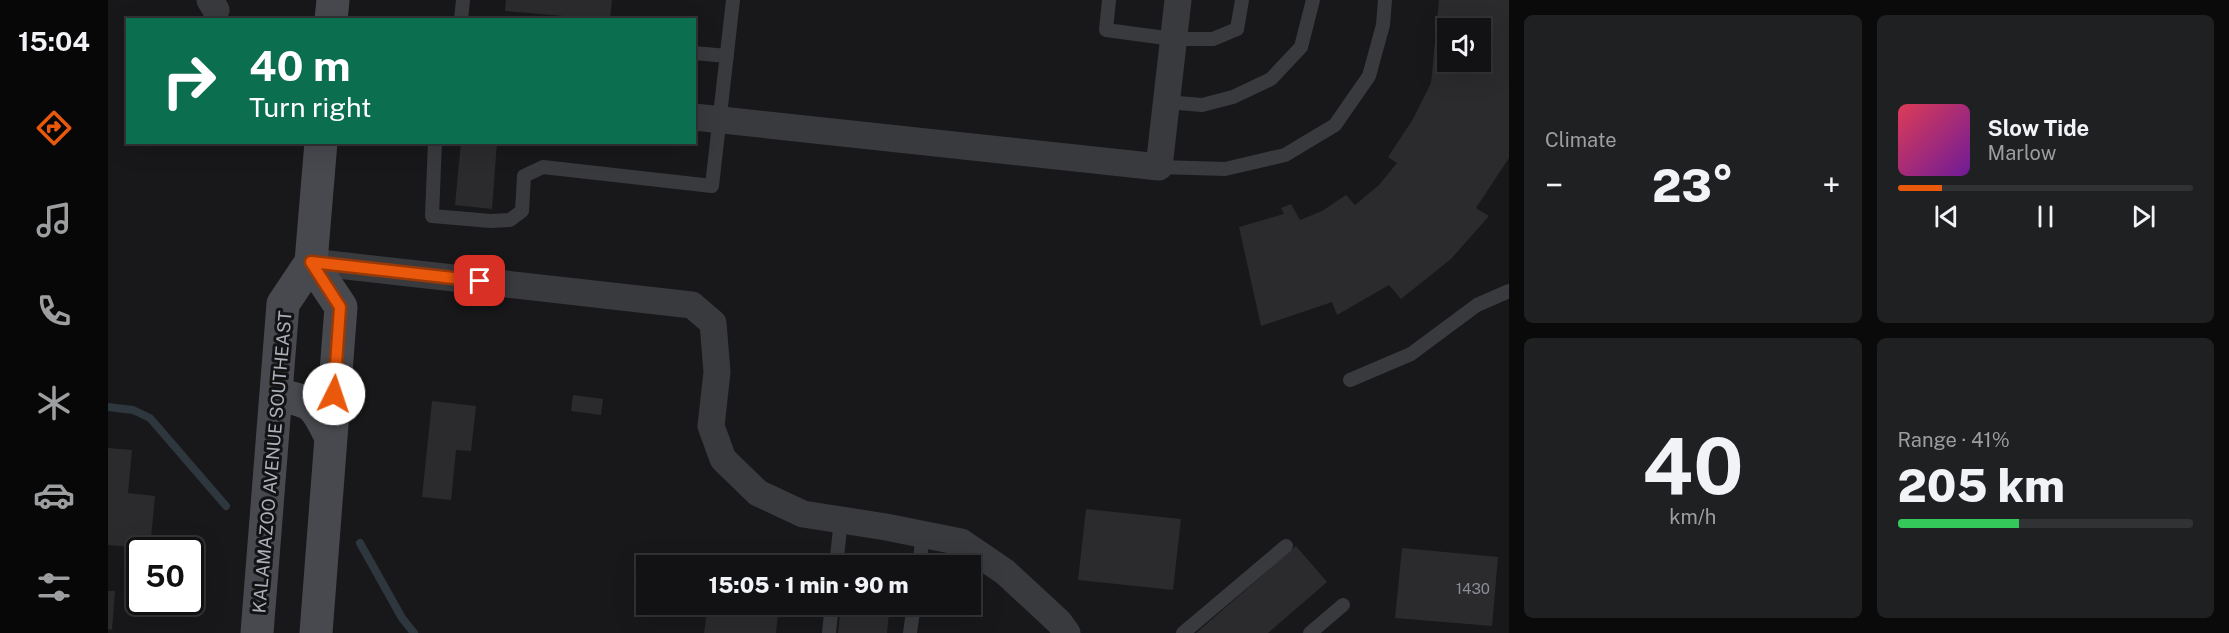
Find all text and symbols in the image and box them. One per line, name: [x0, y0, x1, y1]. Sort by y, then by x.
map controls: [1437, 18, 1491, 72]
button: sound: [1437, 18, 1491, 72]
text: 15:04: [18, 25, 90, 57]
text: 40 m: [249, 41, 351, 90]
icon: right: [150, 42, 228, 120]
text: Turn right: [249, 91, 372, 123]
icon: directions: [33, 107, 75, 149]
text: Slow Tide: [1988, 115, 2089, 141]
text: Climate: [1545, 128, 1617, 152]
text: Marlow: [1988, 141, 2056, 165]
text: 23°: [1652, 159, 1734, 212]
text: −: [1545, 166, 1563, 204]
text: +: [1822, 166, 1840, 204]
icon: music: [33, 199, 75, 241]
icon: previous: [1930, 200, 1963, 233]
icon: pause: [2029, 200, 2062, 233]
icon: next: [2127, 200, 2160, 233]
pin: [454, 255, 505, 306]
icon: arrive: [463, 264, 496, 297]
icon: phone: [33, 290, 75, 332]
street label: KALAMAZOO AVENUE SOUTHEAST: [248, 310, 296, 614]
position arrow: [302, 362, 366, 426]
icon: climate: [33, 382, 75, 424]
text: 40: [1642, 420, 1743, 512]
text: Range · 41%: [1898, 428, 2010, 452]
text: 205 km: [1898, 459, 2065, 512]
icon: car: [33, 474, 75, 516]
text: km/h: [1669, 505, 1716, 529]
speed limit sign: 50: [126, 537, 204, 615]
icon: filters: [33, 566, 75, 608]
text: 15:05 · 1 min · 90 m: [709, 572, 908, 598]
house number: 1430: [1456, 580, 1490, 597]

